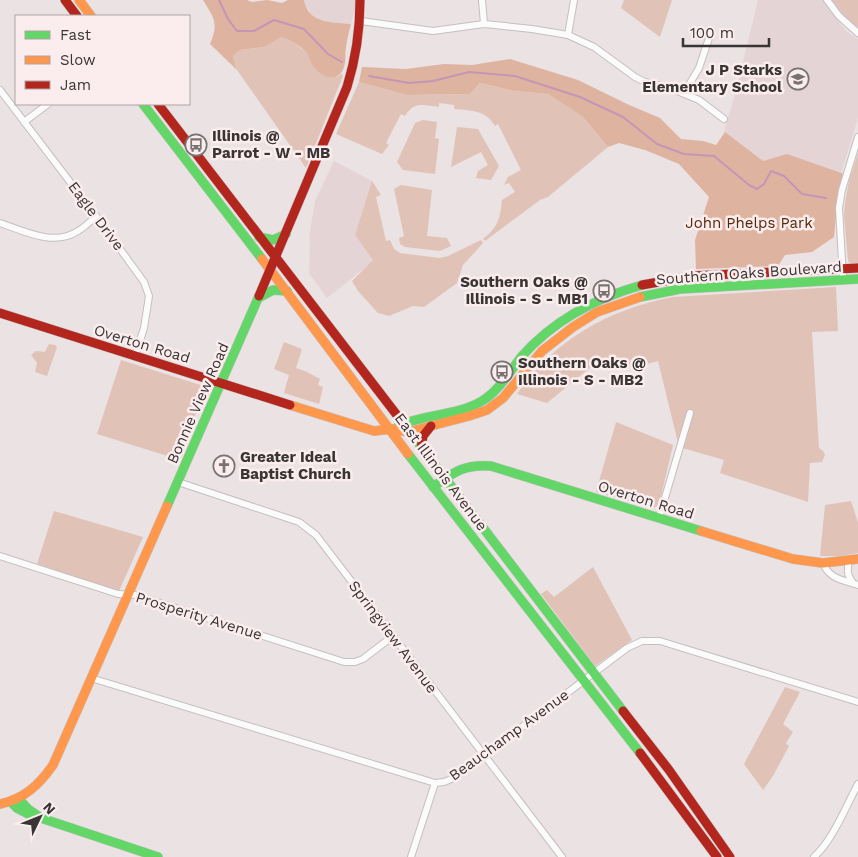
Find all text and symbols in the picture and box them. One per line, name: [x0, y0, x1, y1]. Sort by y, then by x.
legend: [15, 15, 190, 105]
scale bar: [683, 15, 769, 47]
text: 100 m: [690, 24, 734, 42]
text: Fast: [60, 26, 92, 44]
text: Slow: [60, 51, 96, 69]
place label: J P Starks Elementary School: [642, 61, 782, 96]
school or university icon: J P Starks Elementary School: [786, 67, 810, 91]
text: Jam: [60, 76, 91, 94]
place label: Illinois @ Parrot - W - MB: [212, 127, 330, 162]
bus stop icon: Illinois @ Parrot - W - MB: [184, 133, 208, 157]
street label: Eagle Drive: [64, 178, 128, 254]
park label: John Phelps Park: [685, 214, 813, 232]
street label: Southern Oaks Boulevard: [656, 258, 842, 288]
place label: Southern Oaks @ Illinois - S - MB1: [460, 273, 588, 308]
bus stop icon: Southern Oaks @ Illinois - S - MB1: [592, 279, 616, 303]
street label: Overton Road: [92, 321, 192, 367]
street label: Bonnie View Road: [163, 340, 233, 466]
place label: Southern Oaks @ Illinois - S - MB2: [518, 354, 646, 389]
bus stop icon: Southern Oaks @ Illinois - S - MB2: [490, 360, 514, 384]
street label: East Illinois Avenue: [391, 410, 491, 534]
place label: Greater Ideal Baptist Church: [240, 448, 351, 483]
church icon: Greater Ideal Baptist Church: [212, 454, 236, 478]
street label: Overton Road: [596, 477, 696, 523]
street label: Springview Avenue: [345, 577, 441, 697]
street label: Prosperity Avenue: [134, 588, 264, 644]
street label: Beauchamp Avenue: [446, 685, 572, 785]
north arrow: [15, 792, 65, 842]
text: N: [40, 799, 59, 817]

